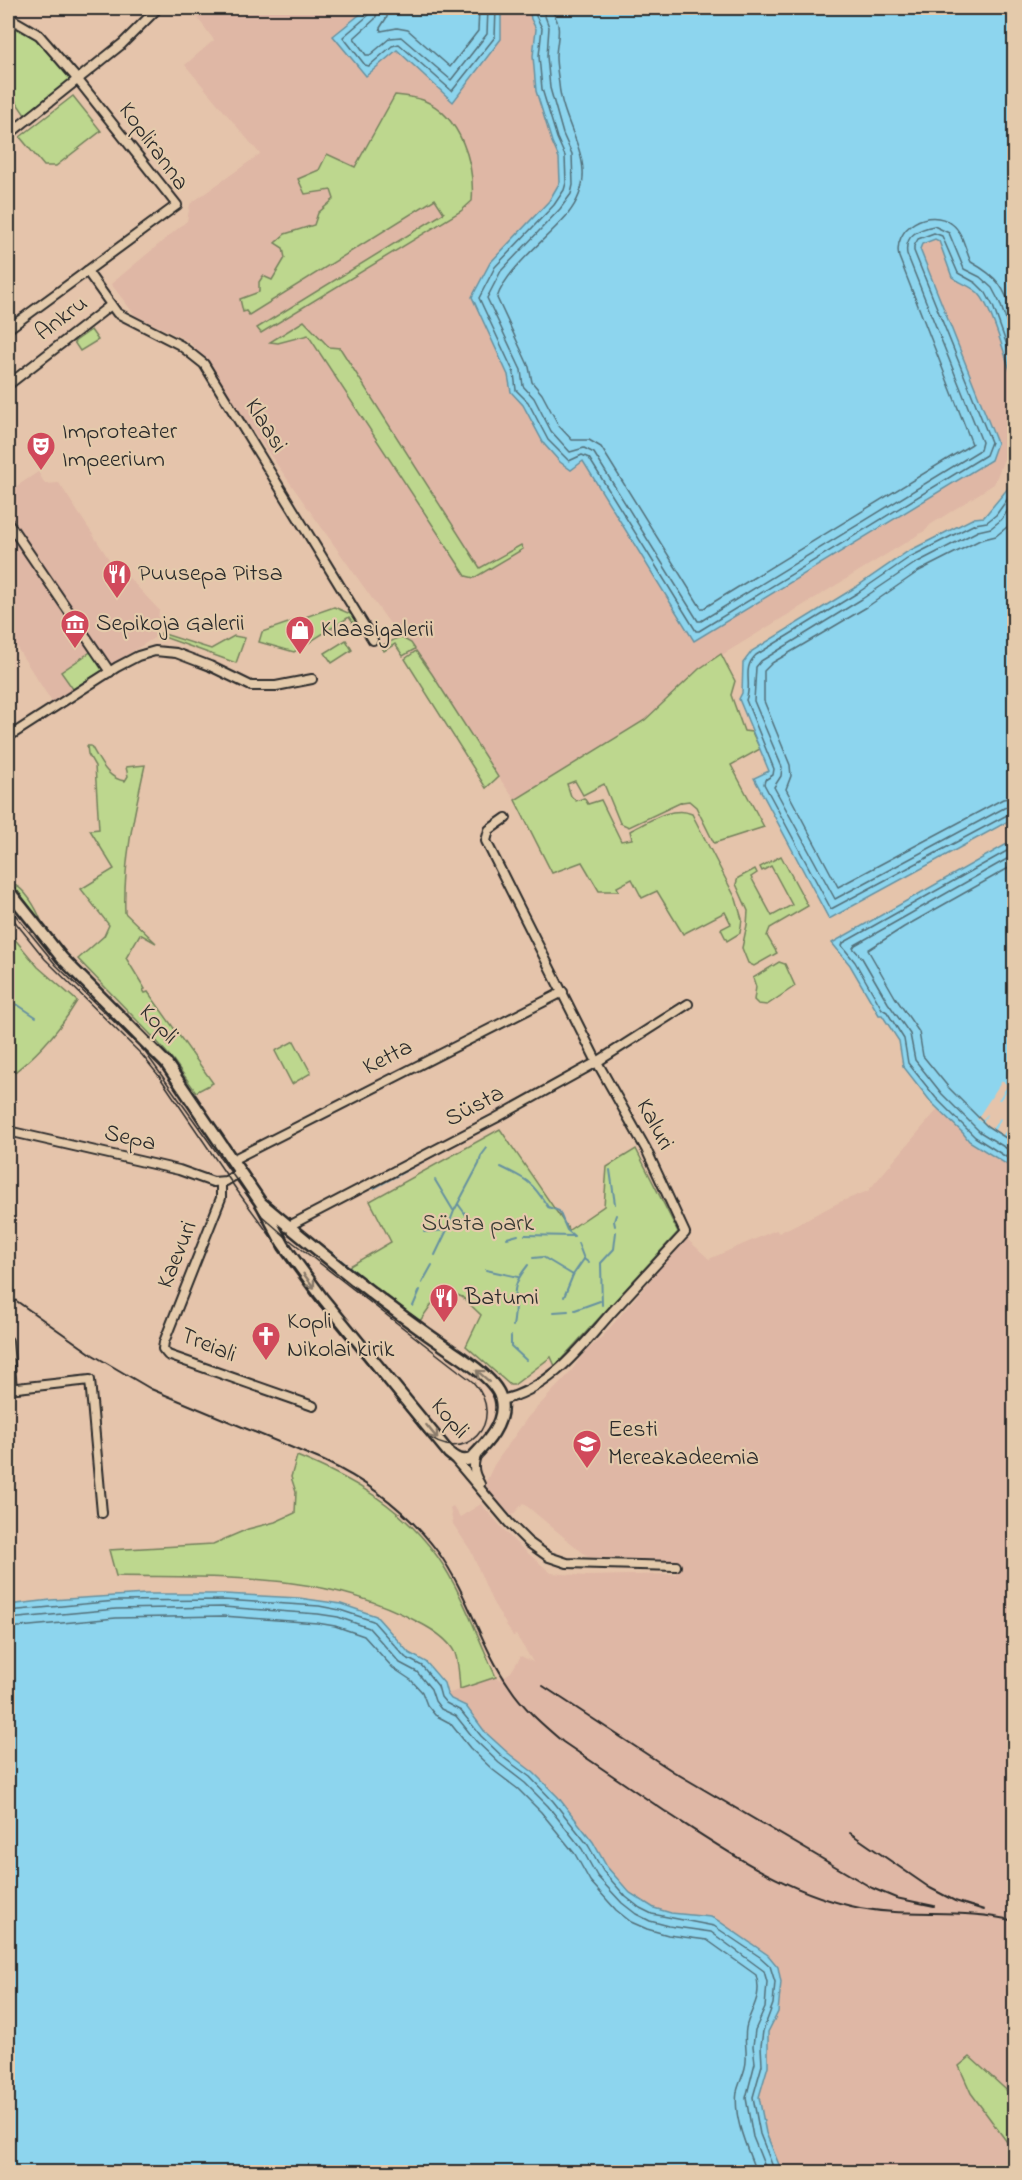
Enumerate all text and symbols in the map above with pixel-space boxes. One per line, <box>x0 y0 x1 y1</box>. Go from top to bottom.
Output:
street label: Kopliranna <box>109 96 197 198</box>
street label: Ankru <box>28 288 96 350</box>
street label: Klaasi <box>235 392 295 460</box>
place label: Improteater Impeerium <box>62 415 178 478</box>
theatre icon: Improteater Impeerium <box>25 430 57 472</box>
place label: Puusepa Pitsa <box>138 557 283 592</box>
restaurant icon: Puusepa Pitsa <box>101 558 133 600</box>
place label: Sepikoja Galerii <box>96 607 245 642</box>
museum icon: Sepikoja Galerii <box>59 608 91 650</box>
place label: Klaasigalerii <box>321 613 434 648</box>
shop icon: Klaasigalerii <box>284 614 316 656</box>
street label: Kopli <box>130 997 186 1053</box>
street label: Ketta <box>357 1031 419 1085</box>
street label: Süsta <box>439 1077 511 1137</box>
street label: Kaluri <box>626 1093 682 1157</box>
street label: Sepa <box>101 1116 159 1162</box>
park label: Süsta park <box>422 1207 535 1242</box>
street label: Kaevuri <box>149 1216 207 1294</box>
one-way arrow <box>303 1272 316 1288</box>
place label: Batumi <box>464 1281 539 1316</box>
restaurant icon: Batumi <box>428 1282 460 1324</box>
place label: Kopli Nikolai kirik <box>287 1305 395 1368</box>
street label: Treiali <box>175 1319 241 1373</box>
church icon: Kopli Nikolai kirik <box>250 1320 282 1362</box>
one-way arrow <box>475 1370 491 1383</box>
street label: Kopli <box>421 1391 477 1447</box>
place label: Eesti Mereakadeemia <box>608 1413 759 1476</box>
one-way arrow <box>425 1424 439 1439</box>
school or university icon: Eesti Mereakadeemia <box>571 1428 603 1470</box>

